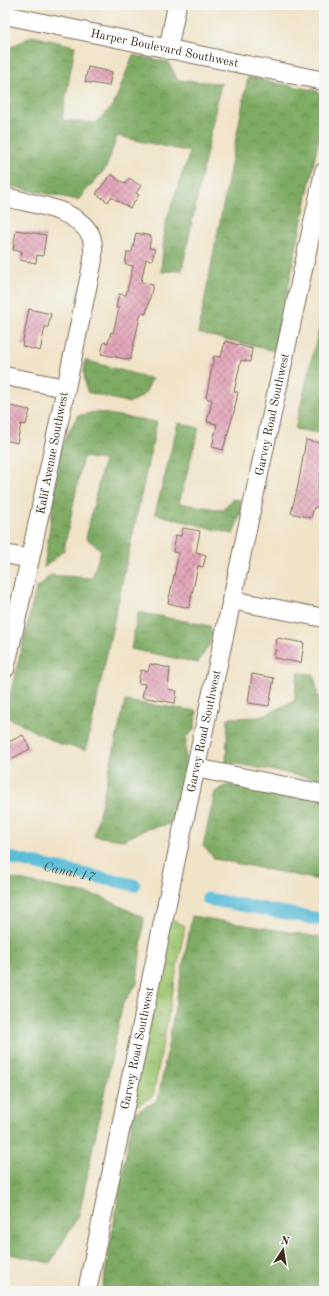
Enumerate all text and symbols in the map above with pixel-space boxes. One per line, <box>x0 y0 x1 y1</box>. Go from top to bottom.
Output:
street label: Harper Boulevard Southwest <box>89 28 239 70</box>
street label: Garvey Road Southwest <box>254 352 292 477</box>
street label: Kalif Avenue Southwest <box>35 391 71 515</box>
street label: Garvey Road Southwest <box>186 669 224 794</box>
water label: Canal 17 <box>42 861 97 884</box>
street label: Garvey Road Southwest <box>120 986 157 1111</box>
north arrow <box>263 1230 303 1270</box>
text: N <box>280 1235 291 1248</box>

